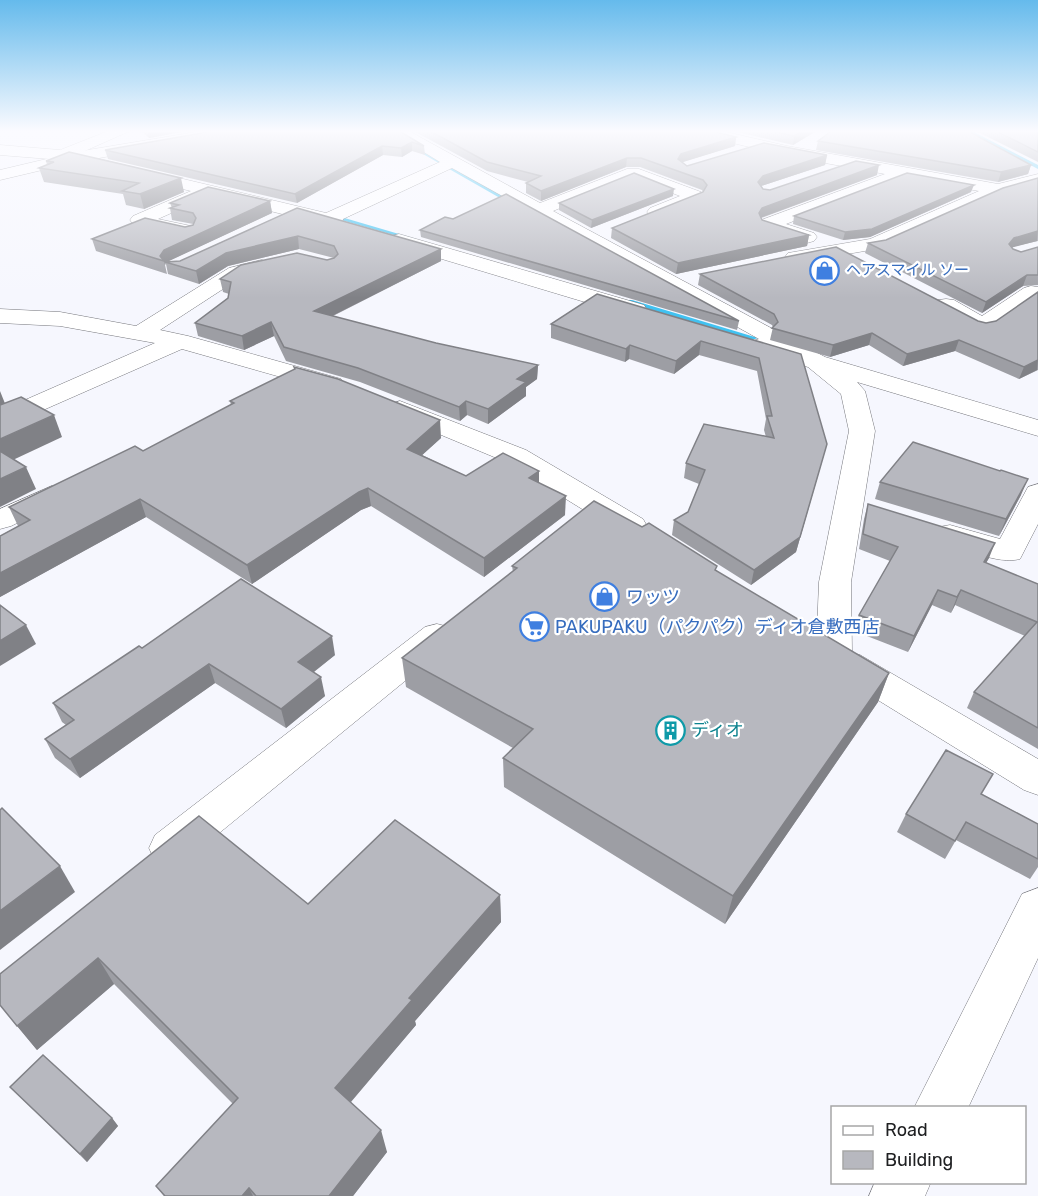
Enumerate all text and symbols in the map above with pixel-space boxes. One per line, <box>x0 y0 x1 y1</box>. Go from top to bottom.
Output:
shop icon: ヘアスマイル ソー <box>809 254 841 286</box>
place label: ヘアスマイル ソー <box>846 261 969 279</box>
shop icon: ワッツ <box>589 581 621 613</box>
place label: ワッツ <box>626 586 680 608</box>
supermarket icon: PAKUPAKU（パクパク）ディオ倉敷西店 <box>518 611 550 643</box>
place label: PAKUPAKU（パクパク）ディオ倉敷西店 <box>555 616 879 638</box>
building icon: ディオ <box>654 714 686 746</box>
place label: ディオ <box>691 719 744 741</box>
legend <box>831 1106 1026 1184</box>
text: Road <box>885 1119 928 1141</box>
text: Building <box>885 1149 953 1171</box>

